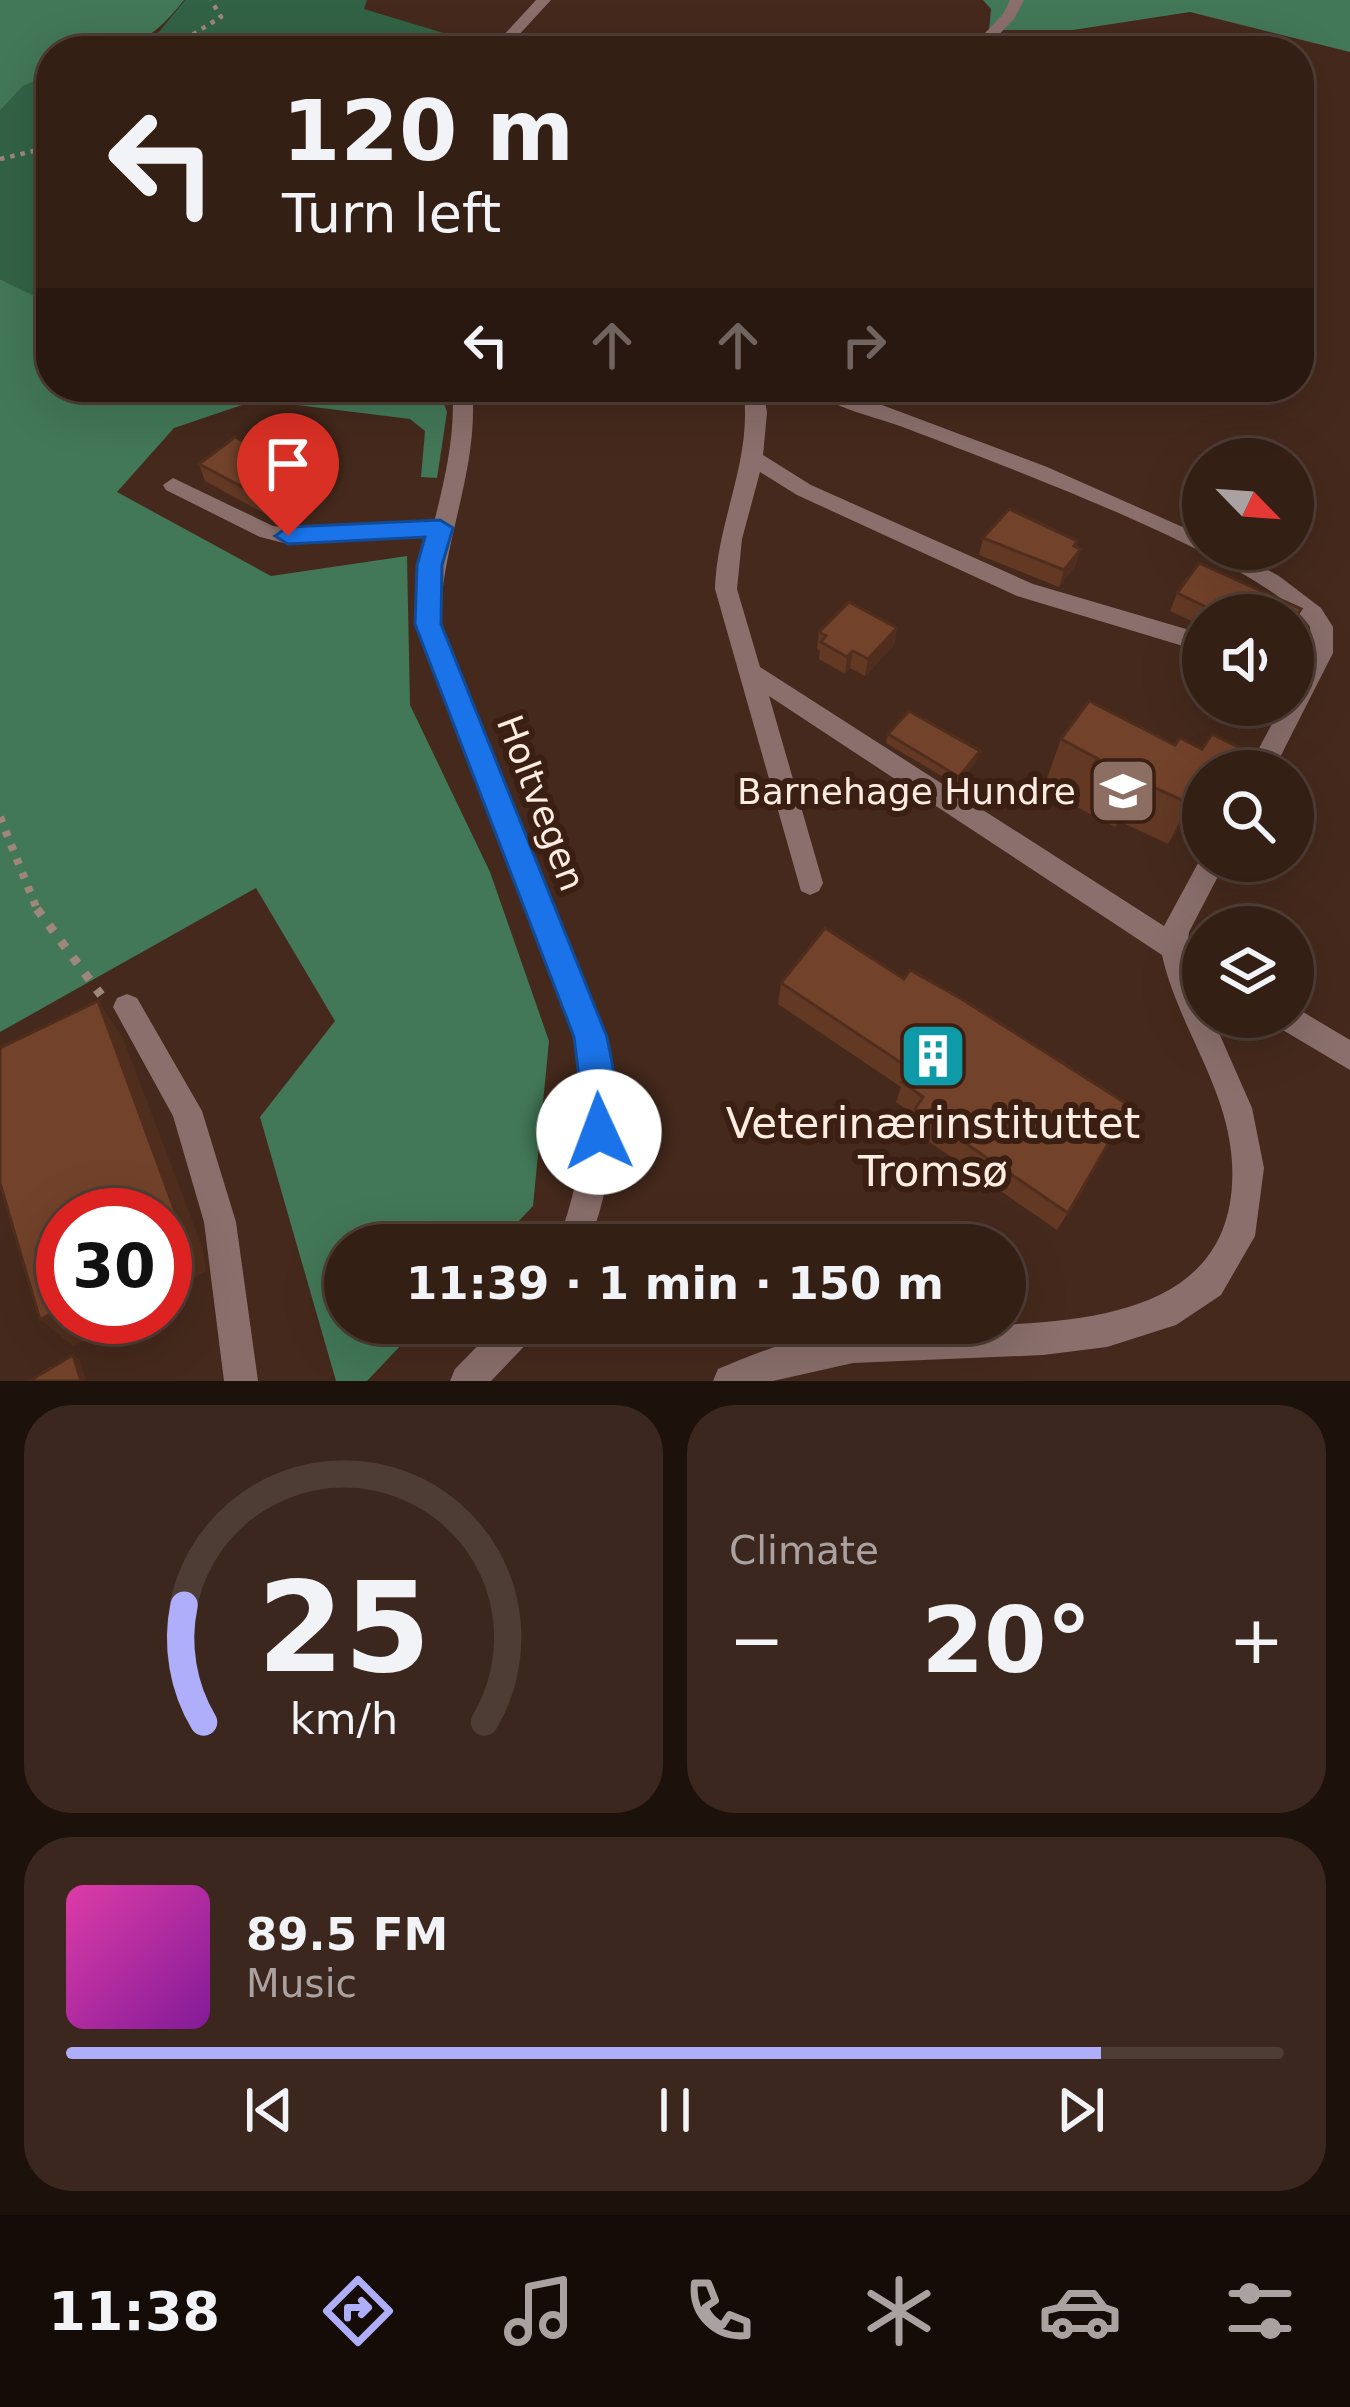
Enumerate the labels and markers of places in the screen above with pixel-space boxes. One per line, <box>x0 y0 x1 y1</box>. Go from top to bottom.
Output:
pin <box>237 413 339 536</box>
school or university icon: Barnehage Hundre <box>1088 756 1158 826</box>
place label: Barnehage Hundre <box>737 771 1076 812</box>
building icon: Veterinærinstituttet Tromsø <box>898 1021 968 1091</box>
place label: Veterinærinstituttet Tromsø <box>726 1099 1140 1196</box>

